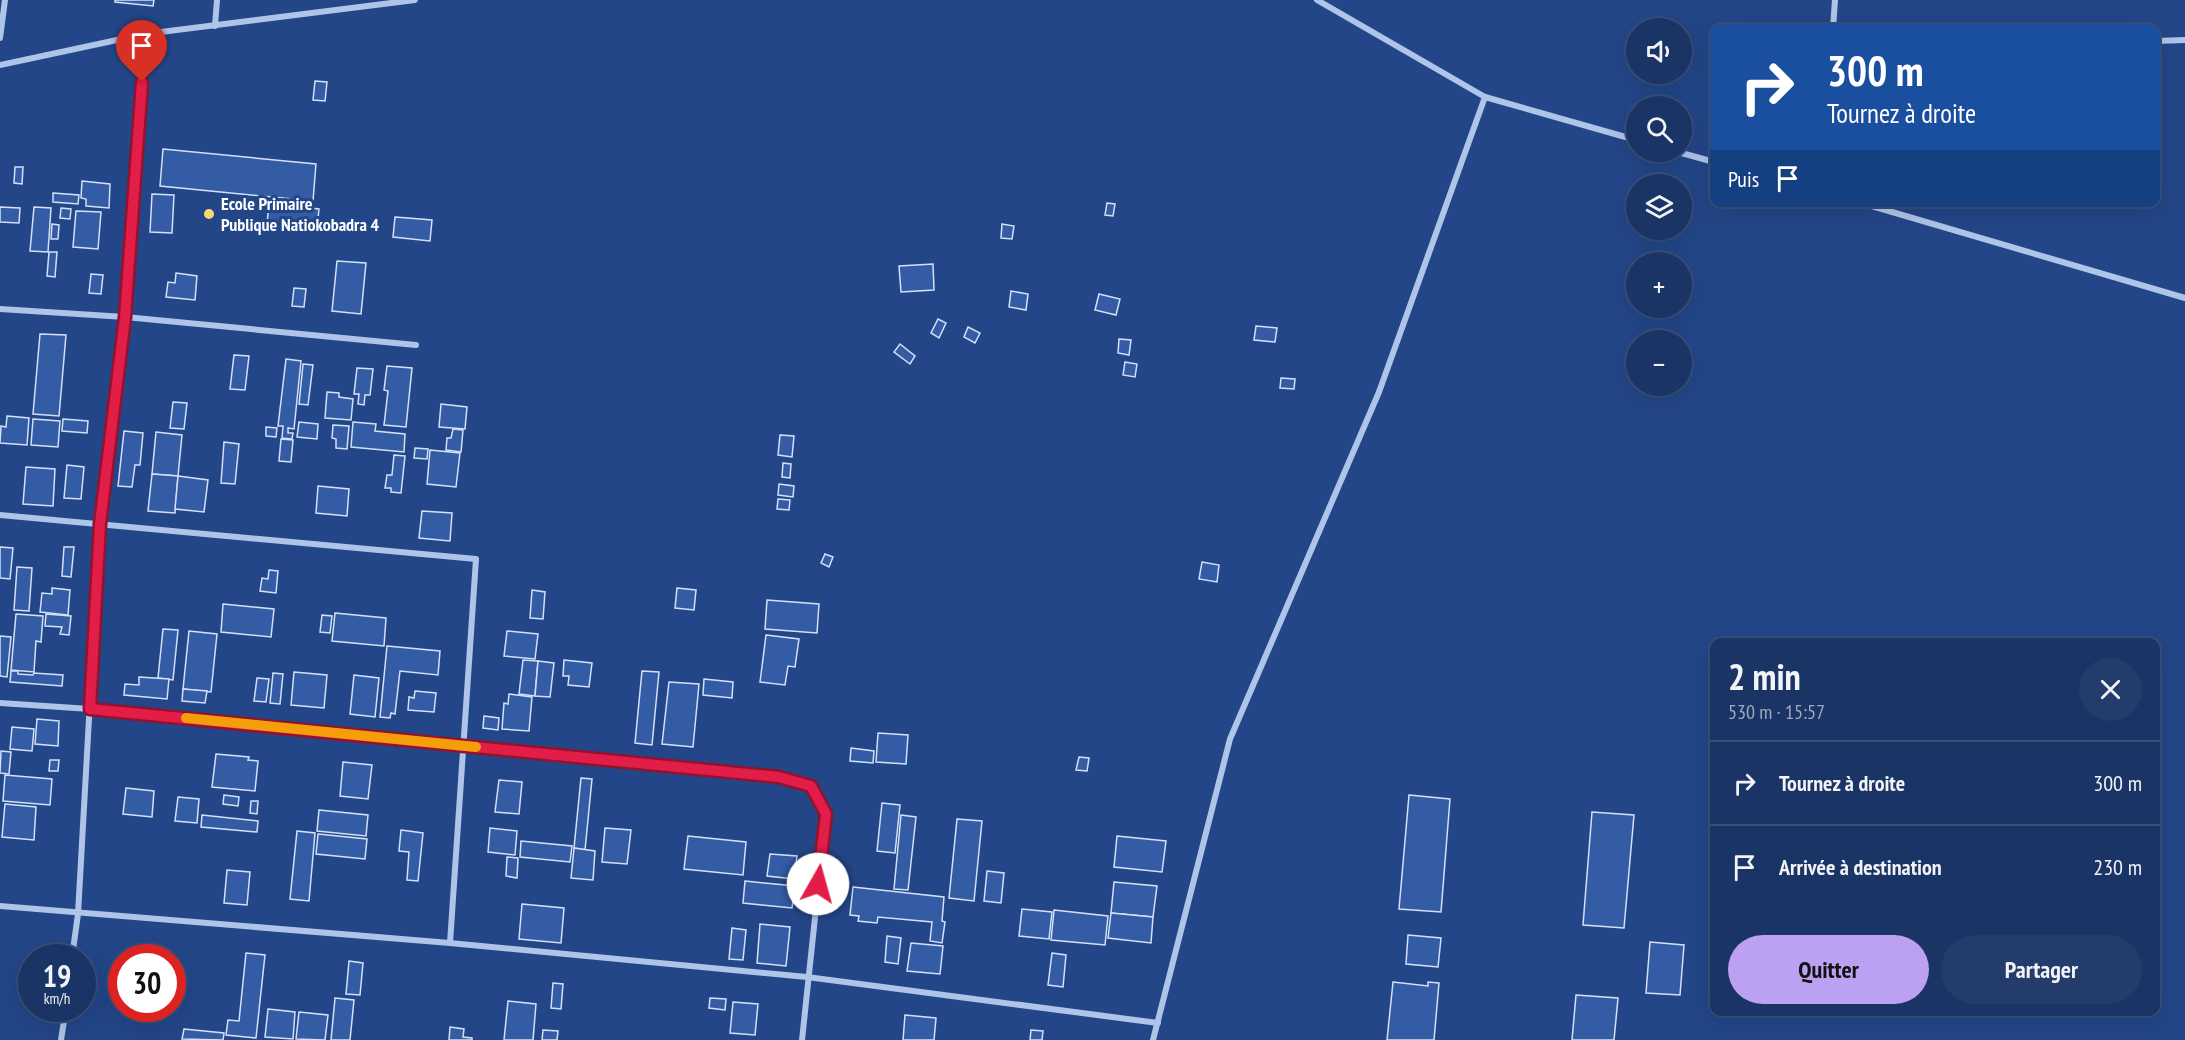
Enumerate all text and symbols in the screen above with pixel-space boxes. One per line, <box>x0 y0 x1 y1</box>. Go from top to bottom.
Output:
map controls <box>1626 18 1692 396</box>
button: sound <box>1626 18 1692 84</box>
pin <box>116 20 167 82</box>
icon: arrive <box>125 29 158 62</box>
text: 300 m <box>1827 43 1924 98</box>
icon: right <box>1728 48 1806 126</box>
button: search <box>1626 96 1692 162</box>
text: Tournez à droite <box>1827 96 1976 130</box>
icon: arrive <box>1771 162 1804 195</box>
text: Puis <box>1728 165 1759 193</box>
button: layers <box>1626 174 1692 240</box>
place label: Ecole Primaire Publique Natiokobadra 4 <box>221 192 380 236</box>
marker: Ecole Primaire Publique Natiokobadra 4 <box>202 207 216 221</box>
button: + <box>1626 252 1692 318</box>
button: − <box>1626 330 1692 396</box>
text: 2 min <box>1728 653 1801 700</box>
button: close <box>2079 658 2142 721</box>
text: 530 m · 15:57 <box>1728 699 1825 725</box>
icon: right <box>1728 767 1761 800</box>
text: Tournez à droite <box>1779 769 1905 797</box>
text: 300 m <box>2093 769 2142 797</box>
icon: arrive <box>1728 851 1761 884</box>
position arrow <box>786 852 850 916</box>
text: Arrivée à destination <box>1779 853 1942 881</box>
text: 230 m <box>2093 853 2142 881</box>
button: Quitter <box>1728 935 1929 1004</box>
button: Partager <box>1941 935 2142 1004</box>
speed limit sign: 30 <box>108 944 186 1022</box>
text: 19 <box>43 956 71 995</box>
text: km/h <box>44 989 70 1008</box>

